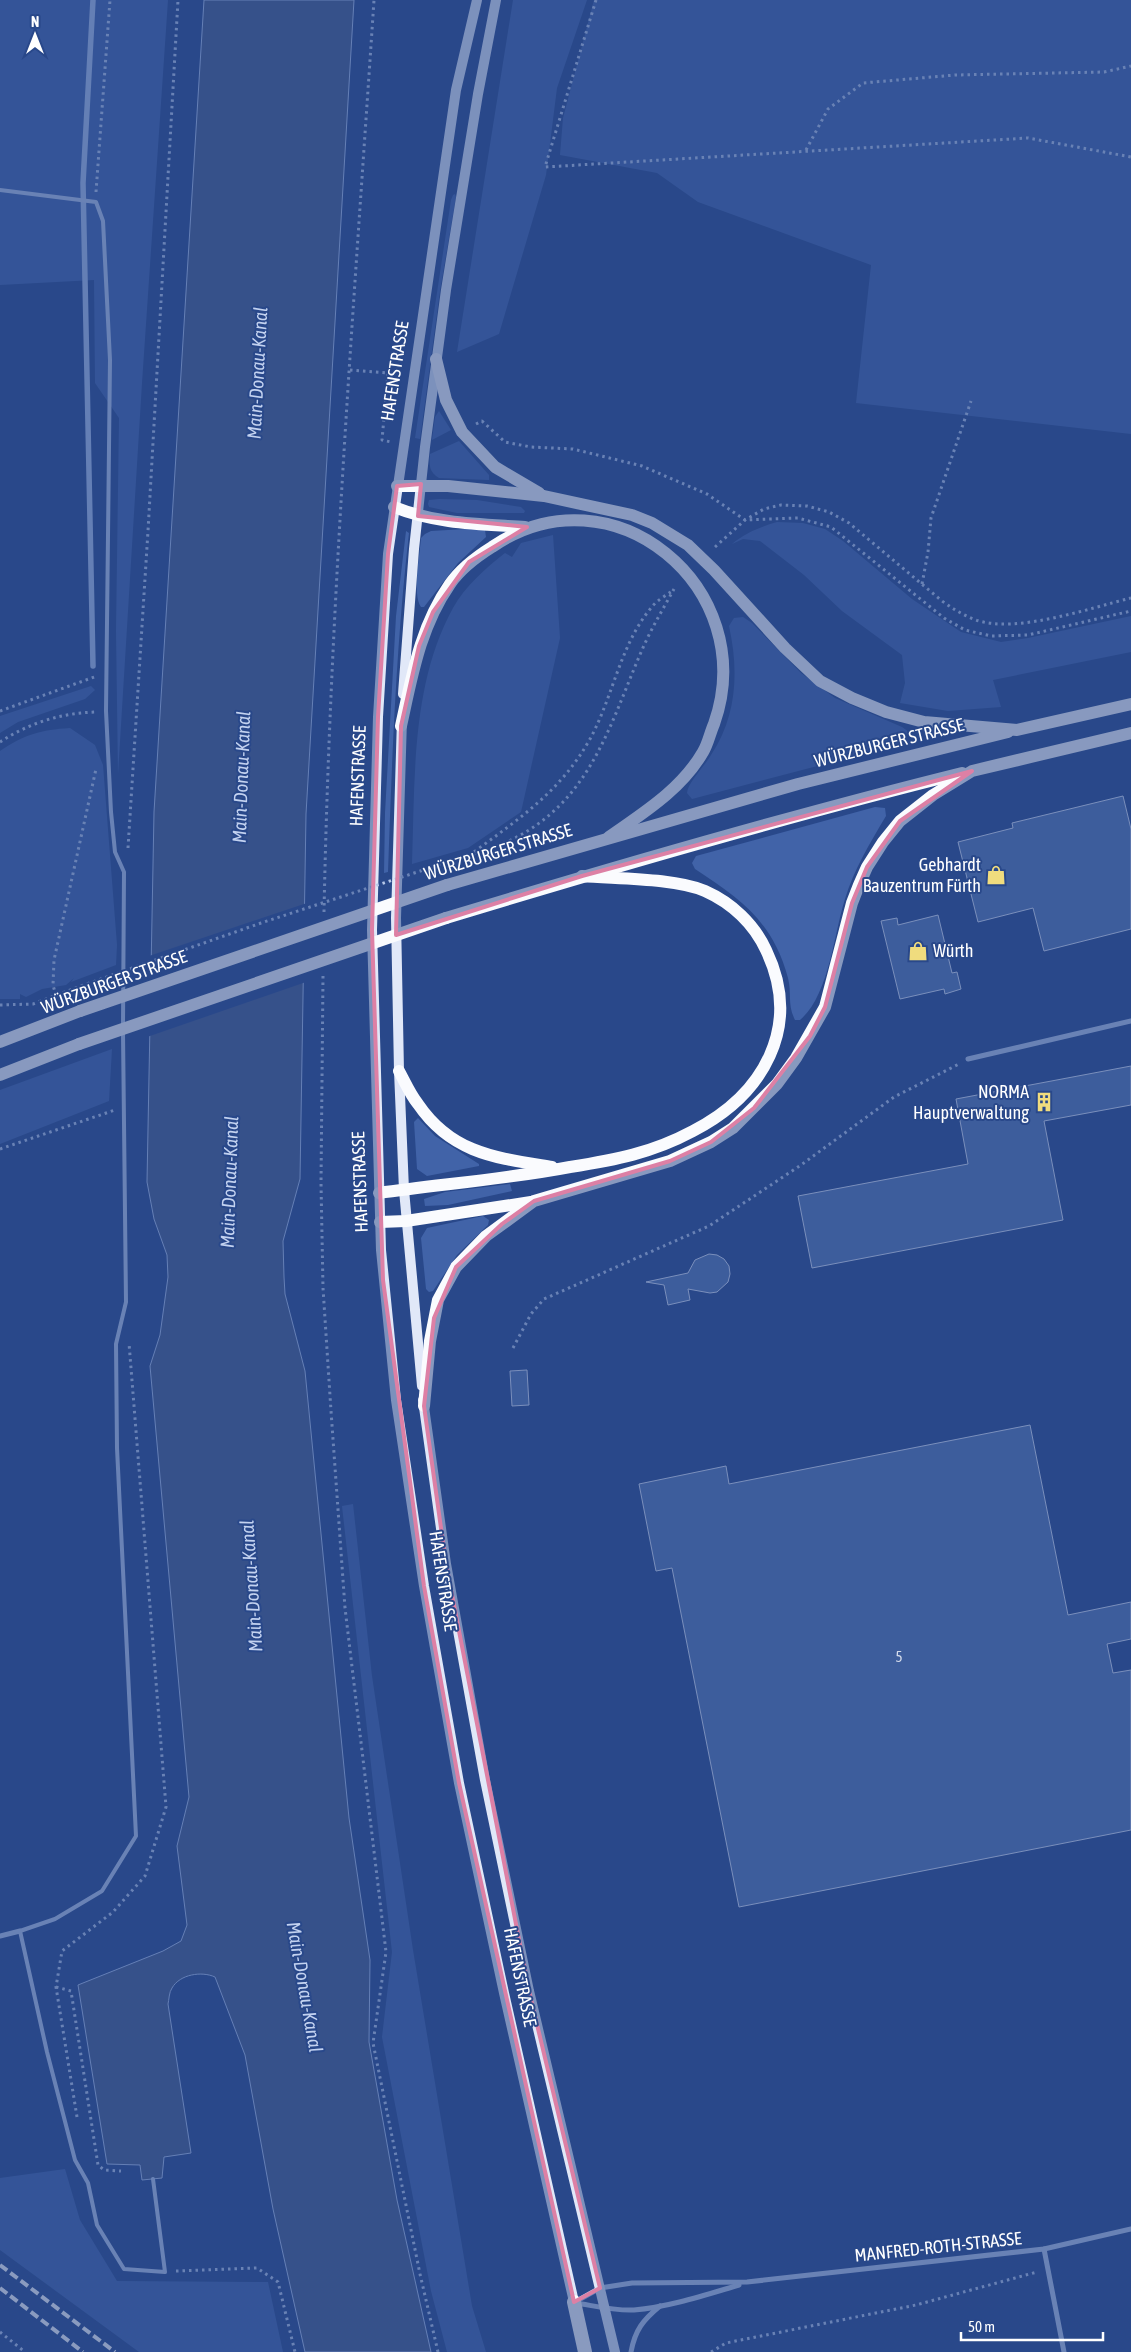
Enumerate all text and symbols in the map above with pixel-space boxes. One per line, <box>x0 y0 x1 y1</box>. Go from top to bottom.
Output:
north arrow <box>10 10 60 60</box>
text: N <box>31 14 39 30</box>
water label: Main-Donau-Kanal <box>243 306 271 440</box>
street label: HAFENSTRASSE <box>376 319 413 422</box>
water label: Main-Donau-Kanal <box>228 711 254 843</box>
street label: WÜRZBURGER STRASSE <box>812 714 966 771</box>
street label: HAFENSTRASSE <box>345 725 370 827</box>
street label: WÜRZBURGER STRASSE <box>421 819 575 884</box>
place label: Gebhardt Bauzentrum Fürth <box>863 854 981 896</box>
shop icon: Gebhardt Bauzentrum Fürth <box>985 864 1007 886</box>
shop icon: Würth <box>907 940 929 962</box>
place label: Würth <box>933 940 974 961</box>
street label: WÜRZBURGER STRASSE <box>38 945 190 1018</box>
place label: NORMA Hauptverwaltung <box>913 1081 1029 1123</box>
building icon: NORMA Hauptverwaltung <box>1033 1091 1055 1113</box>
water label: Main-Donau-Kanal <box>216 1116 242 1248</box>
street label: HAFENSTRASSE <box>347 1131 372 1233</box>
water label: Main-Donau-Kanal <box>235 1519 267 1653</box>
street label: HAFENSTRASSE <box>425 1529 462 1633</box>
house number: 5 <box>895 1648 903 1665</box>
water label: Main-Donau-Kanal <box>283 1920 327 2054</box>
street label: HAFENSTRASSE <box>500 1925 541 2029</box>
street label: MANFRED-ROTH-STRASSE <box>853 2227 1023 2266</box>
scale bar <box>961 2310 1104 2342</box>
text: 50 m <box>968 2318 995 2335</box>

